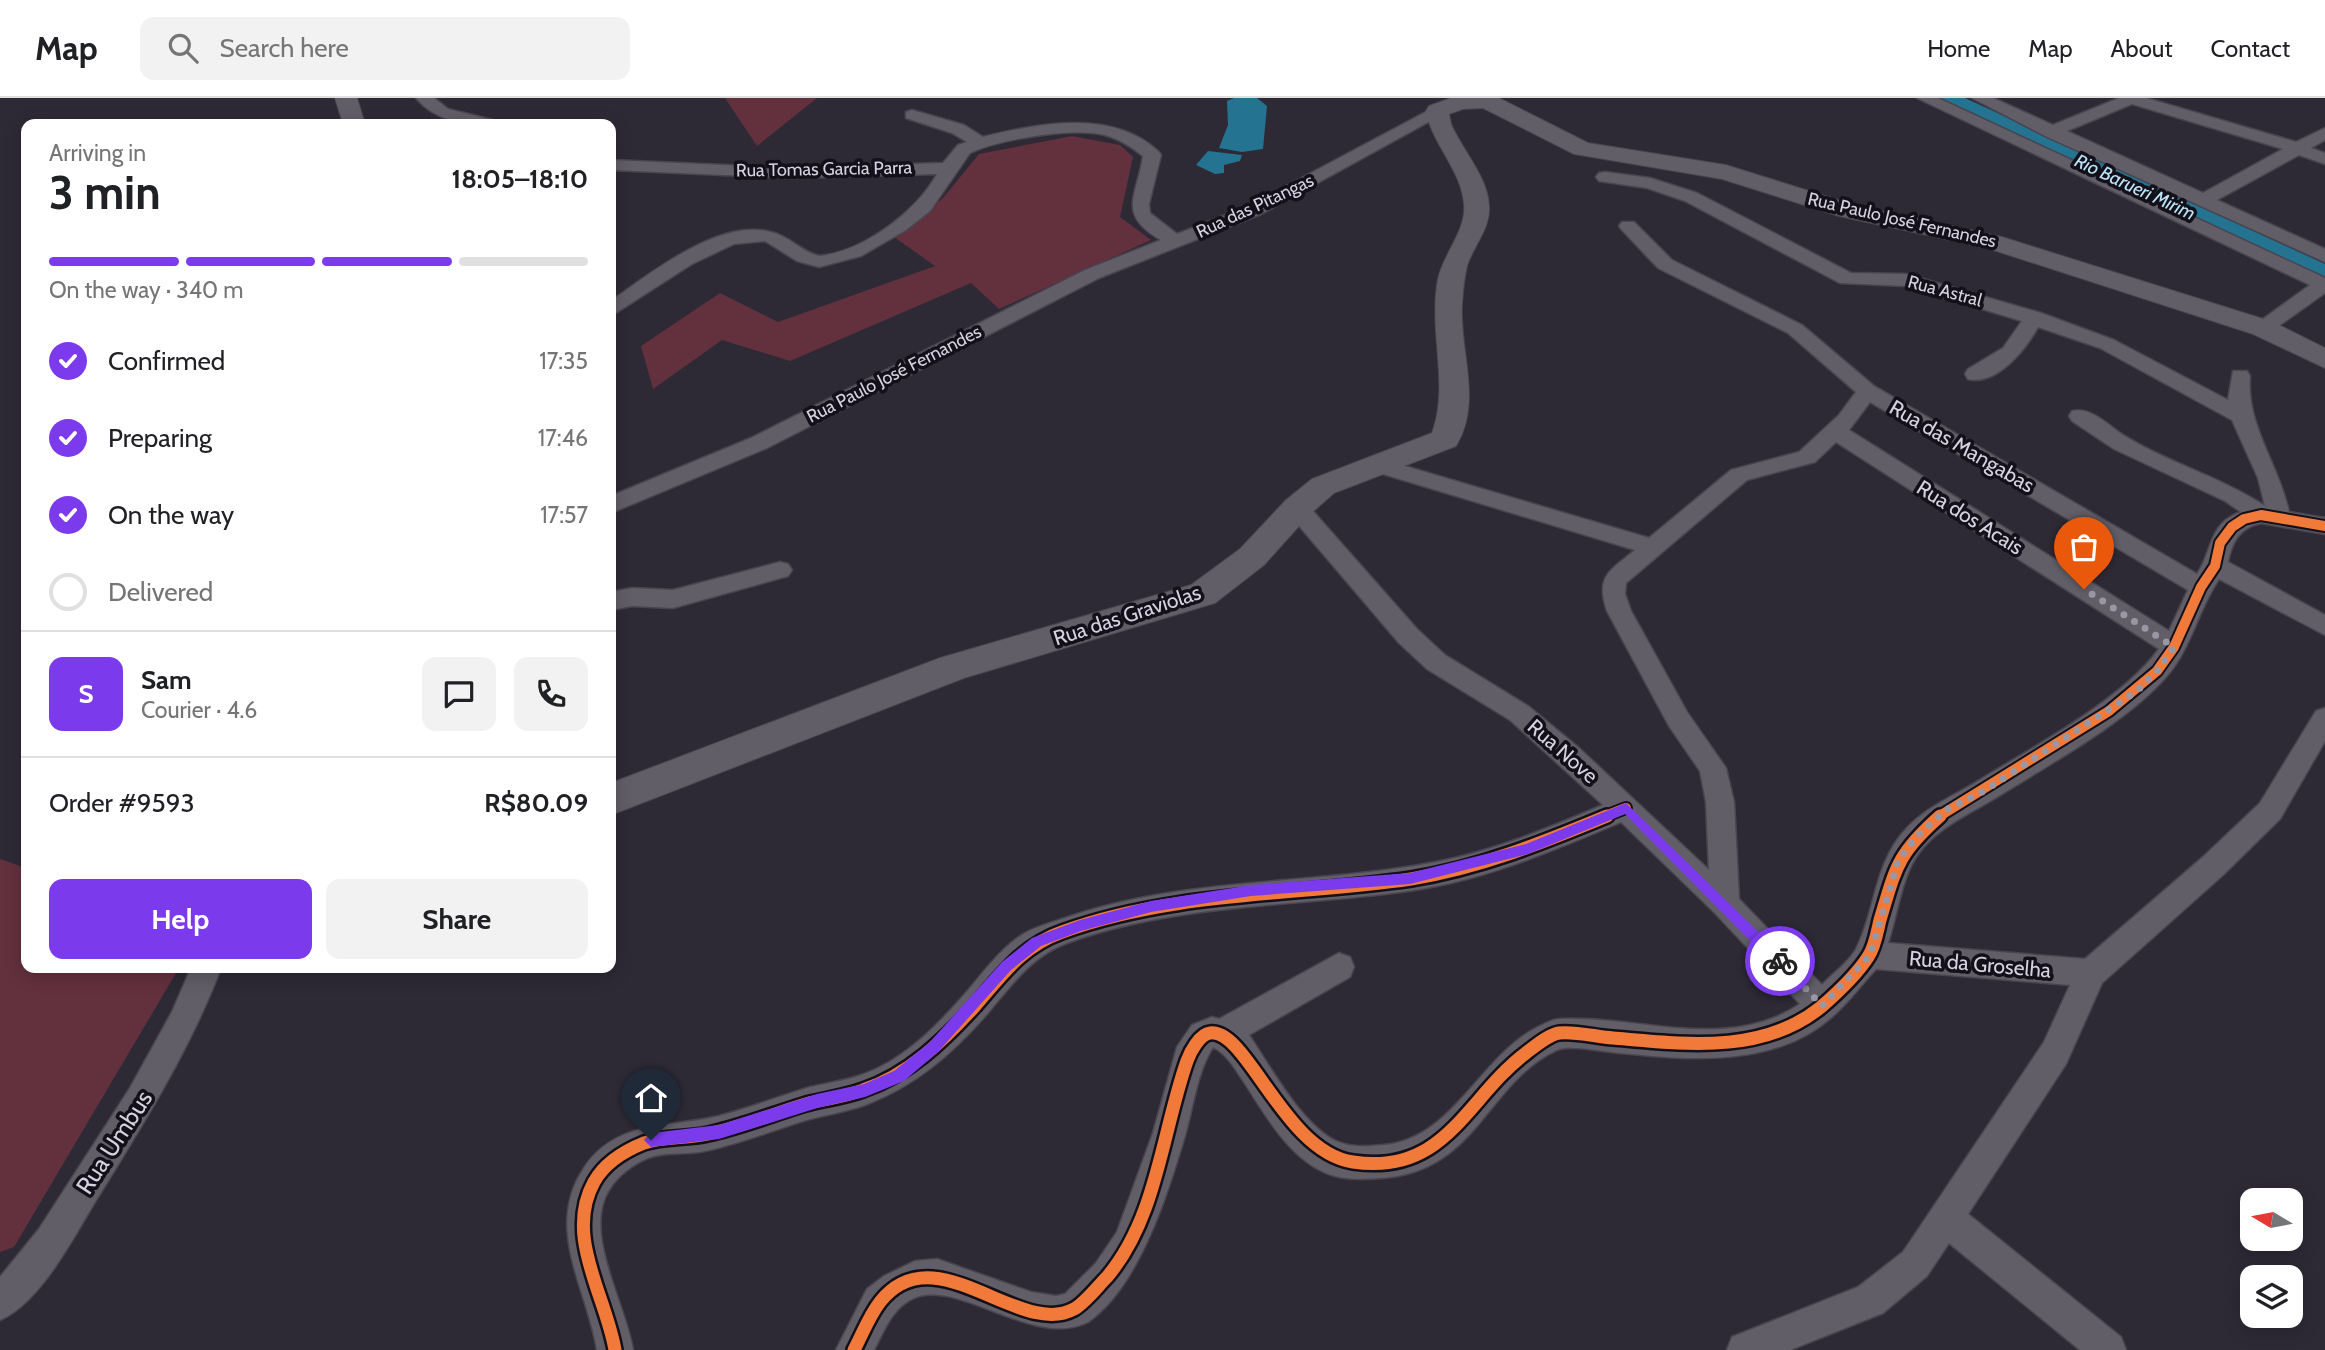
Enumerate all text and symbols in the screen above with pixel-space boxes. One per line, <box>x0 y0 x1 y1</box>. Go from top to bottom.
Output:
search box <box>140 17 630 80</box>
text: Map <box>35 28 98 68</box>
icon: search <box>164 29 202 67</box>
text: Search here <box>220 32 349 64</box>
text: Home <box>1927 34 1990 63</box>
text: Map <box>2028 34 2073 63</box>
text: About <box>2111 34 2173 63</box>
text: Contact <box>2211 34 2290 63</box>
text: Arriving in <box>49 139 146 167</box>
water label: Rio Barueri Mirim <box>2071 149 2199 225</box>
street label: Rua Tomas Garcia Parra <box>736 156 913 182</box>
text: 18:05–18:10 <box>452 163 588 195</box>
text: 3 min <box>49 165 161 221</box>
street label: Rua das Pitangas <box>1193 169 1317 243</box>
street label: Rua Paulo José Fernandes <box>1806 188 1998 252</box>
street label: Rua Astral <box>1906 271 1985 312</box>
text: On the way · 340 m <box>49 276 244 304</box>
street label: Rua Paulo José Fernandes <box>803 320 985 428</box>
icon: check <box>49 342 87 380</box>
text: Confirmed <box>108 345 225 377</box>
text: 17:35 <box>539 347 588 375</box>
street label: Rua das Mangabas <box>1885 394 2039 498</box>
icon: check <box>49 419 87 457</box>
text: Preparing <box>108 422 212 454</box>
text: 17:46 <box>538 424 588 452</box>
street label: Rua dos Acais <box>1912 475 2028 560</box>
icon: check <box>49 496 87 534</box>
text: On the way <box>108 499 234 531</box>
text: 17:57 <box>540 501 588 529</box>
pin <box>2054 517 2114 589</box>
icon: bag <box>2065 528 2103 566</box>
text: Delivered <box>108 576 213 608</box>
street label: Rua das Graviolas <box>1050 579 1204 651</box>
button: chat <box>422 657 496 731</box>
button: phone <box>514 657 588 731</box>
text: Sam <box>141 664 192 696</box>
text: S <box>78 678 94 710</box>
text: Courier · 4.6 <box>141 696 257 724</box>
street label: Rua Nove <box>1523 714 1603 788</box>
text: Order #9593 <box>49 787 195 819</box>
text: R$80.09 <box>484 787 588 819</box>
button: Help <box>49 879 312 959</box>
button: Share <box>326 879 588 959</box>
courier <box>1745 926 1815 996</box>
icon: bike <box>1761 942 1799 980</box>
street label: Rua da Groselha <box>1908 945 2052 983</box>
pin <box>621 1068 681 1140</box>
icon: home <box>632 1079 670 1117</box>
street label: Rua Umbus <box>70 1085 158 1199</box>
north arrow <box>2240 1188 2303 1251</box>
map controls <box>2240 1188 2303 1328</box>
button: layers <box>2240 1265 2303 1328</box>

